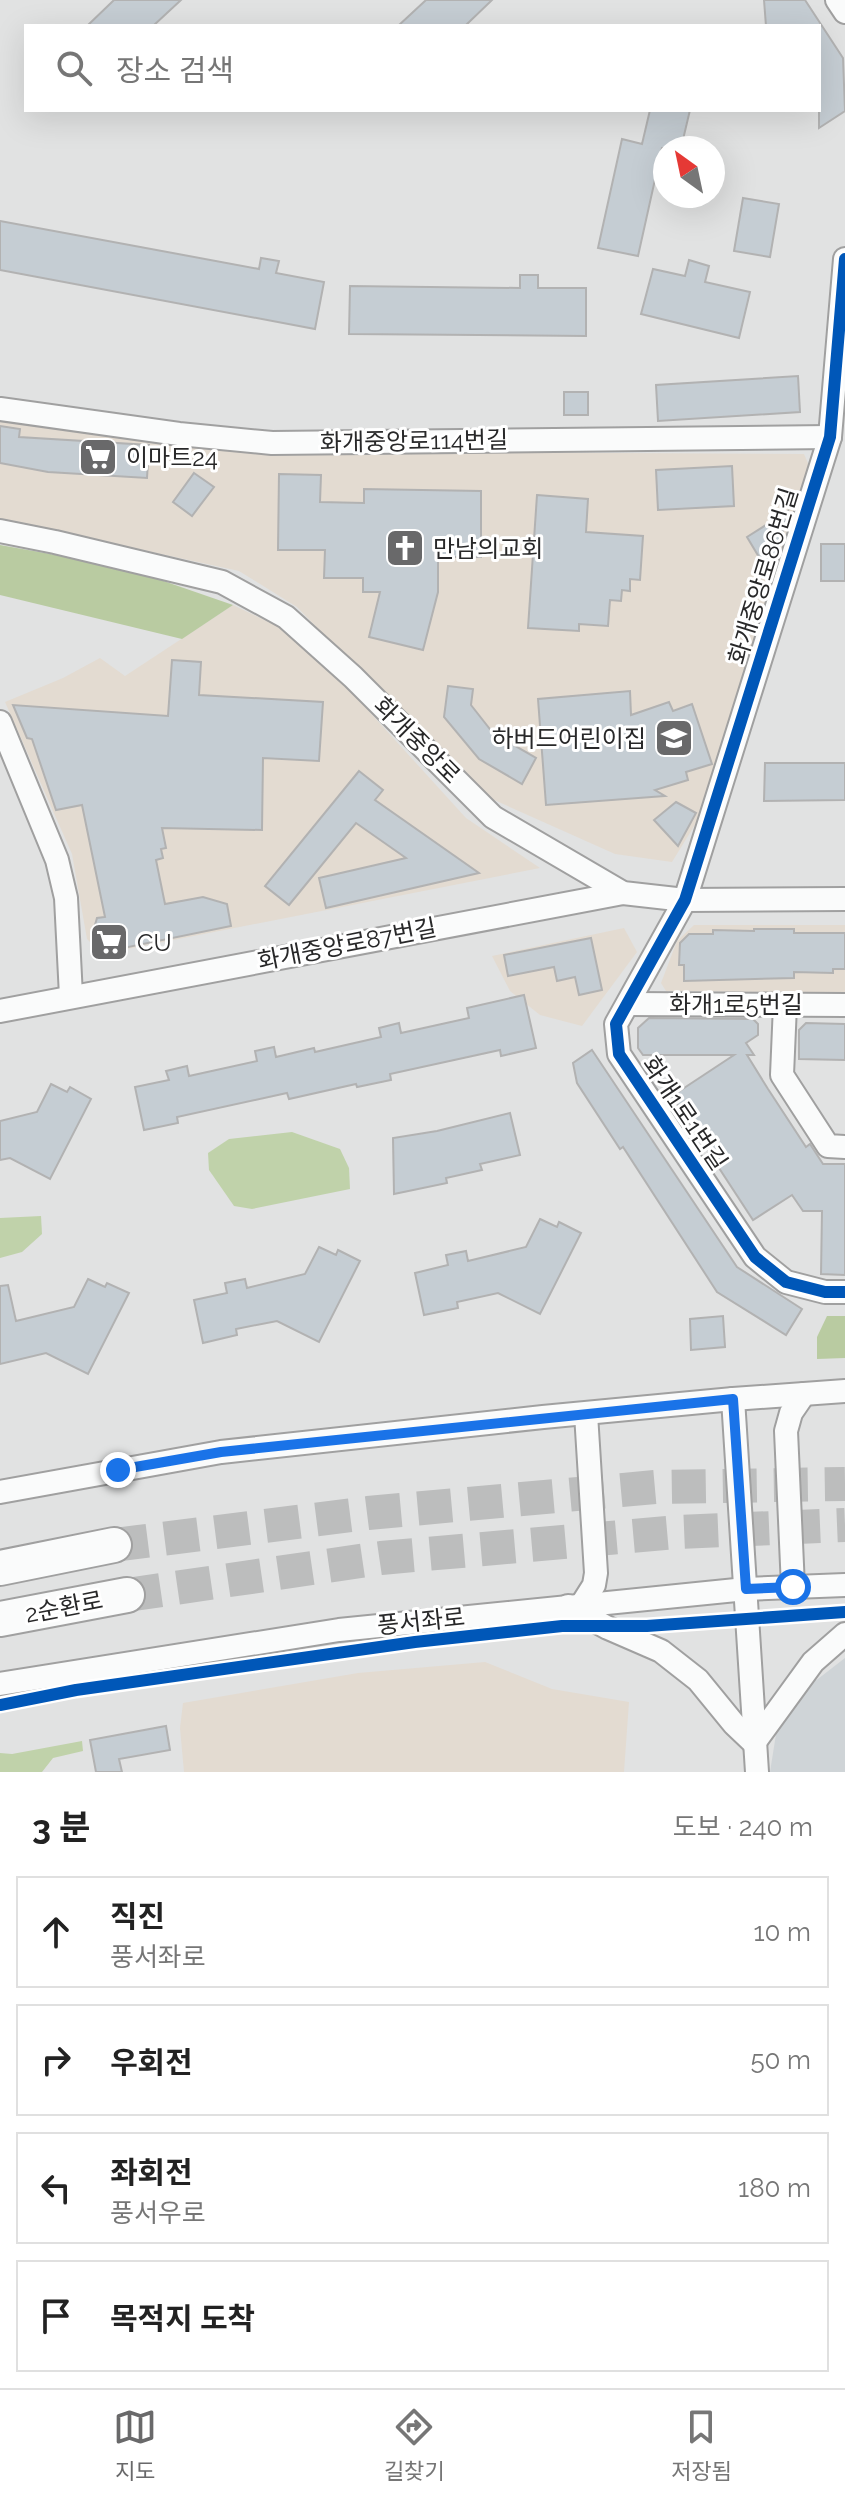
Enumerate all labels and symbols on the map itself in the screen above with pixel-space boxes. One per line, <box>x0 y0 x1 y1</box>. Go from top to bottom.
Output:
north arrow <box>653 136 725 208</box>
street label: 화개중앙로114번길 <box>320 425 508 457</box>
supermarket icon: 이마트24 <box>77 436 119 478</box>
place label: 이마트24 <box>126 443 218 472</box>
street label: 화개중앙로86번길 <box>722 484 804 668</box>
church icon: 만남의교회 <box>384 527 426 569</box>
place label: 만남의교회 <box>433 534 543 563</box>
street label: 화개중앙로 <box>368 691 466 789</box>
school or university icon: 하버드어린이집 <box>653 717 695 759</box>
place label: 하버드어린이집 <box>491 724 646 753</box>
street label: 화개중앙로87번길 <box>255 912 439 976</box>
supermarket icon: CU <box>88 921 130 963</box>
place label: CU <box>137 928 172 957</box>
street label: 화개1로5번길 <box>669 990 803 1019</box>
street label: 화개1로1번길 <box>636 1051 734 1175</box>
route end <box>100 1452 136 1488</box>
route start <box>775 1569 811 1605</box>
street label: 2순환로 <box>23 1585 105 1629</box>
street label: 풍서좌로 <box>376 1602 466 1640</box>

